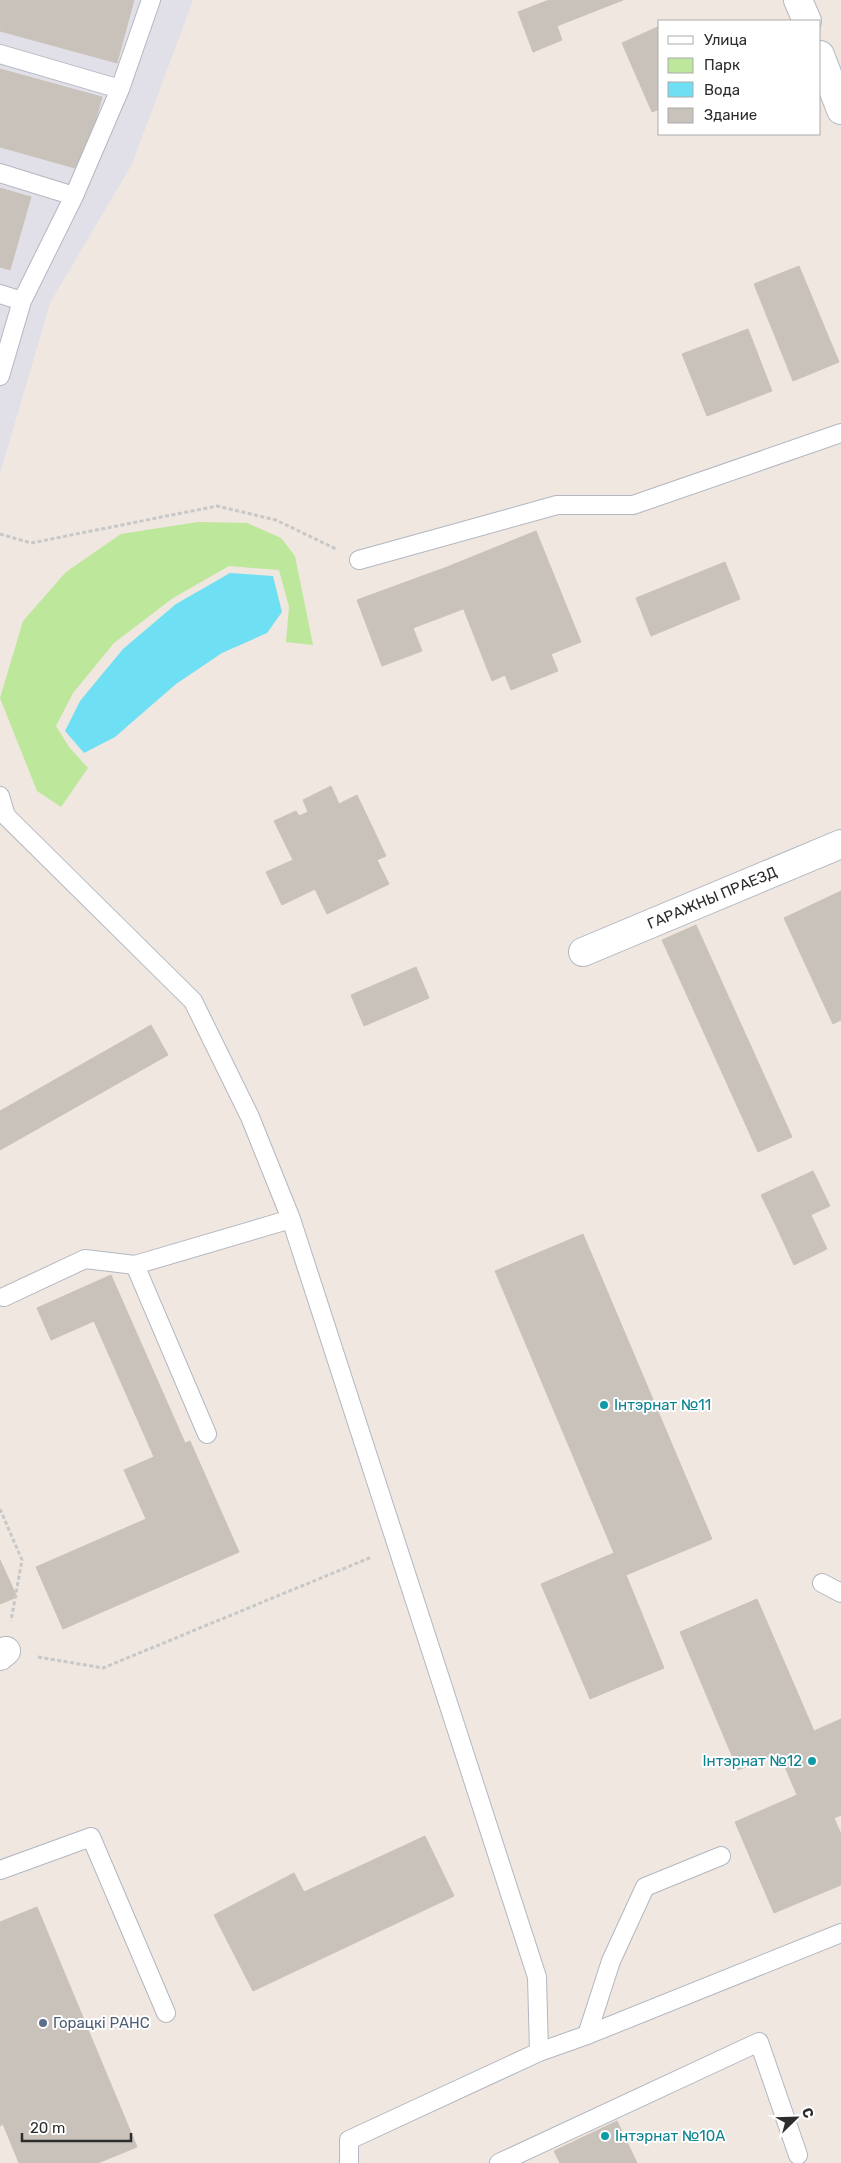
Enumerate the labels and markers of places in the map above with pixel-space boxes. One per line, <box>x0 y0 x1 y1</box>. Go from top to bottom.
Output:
place label: Інтэрнат №11 <box>614 1396 711 1414</box>
marker: Інтэрнат №11 <box>598 1399 610 1411</box>
place label: Інтэрнат №12 <box>702 1752 802 1770</box>
marker: Інтэрнат №12 <box>806 1755 818 1767</box>
place label: Горацкі РАНС <box>53 2014 150 2032</box>
marker: Горацкі РАНС <box>37 2017 49 2029</box>
place label: Інтэрнат №10А <box>615 2127 725 2145</box>
marker: Інтэрнат №10А <box>599 2130 611 2142</box>

